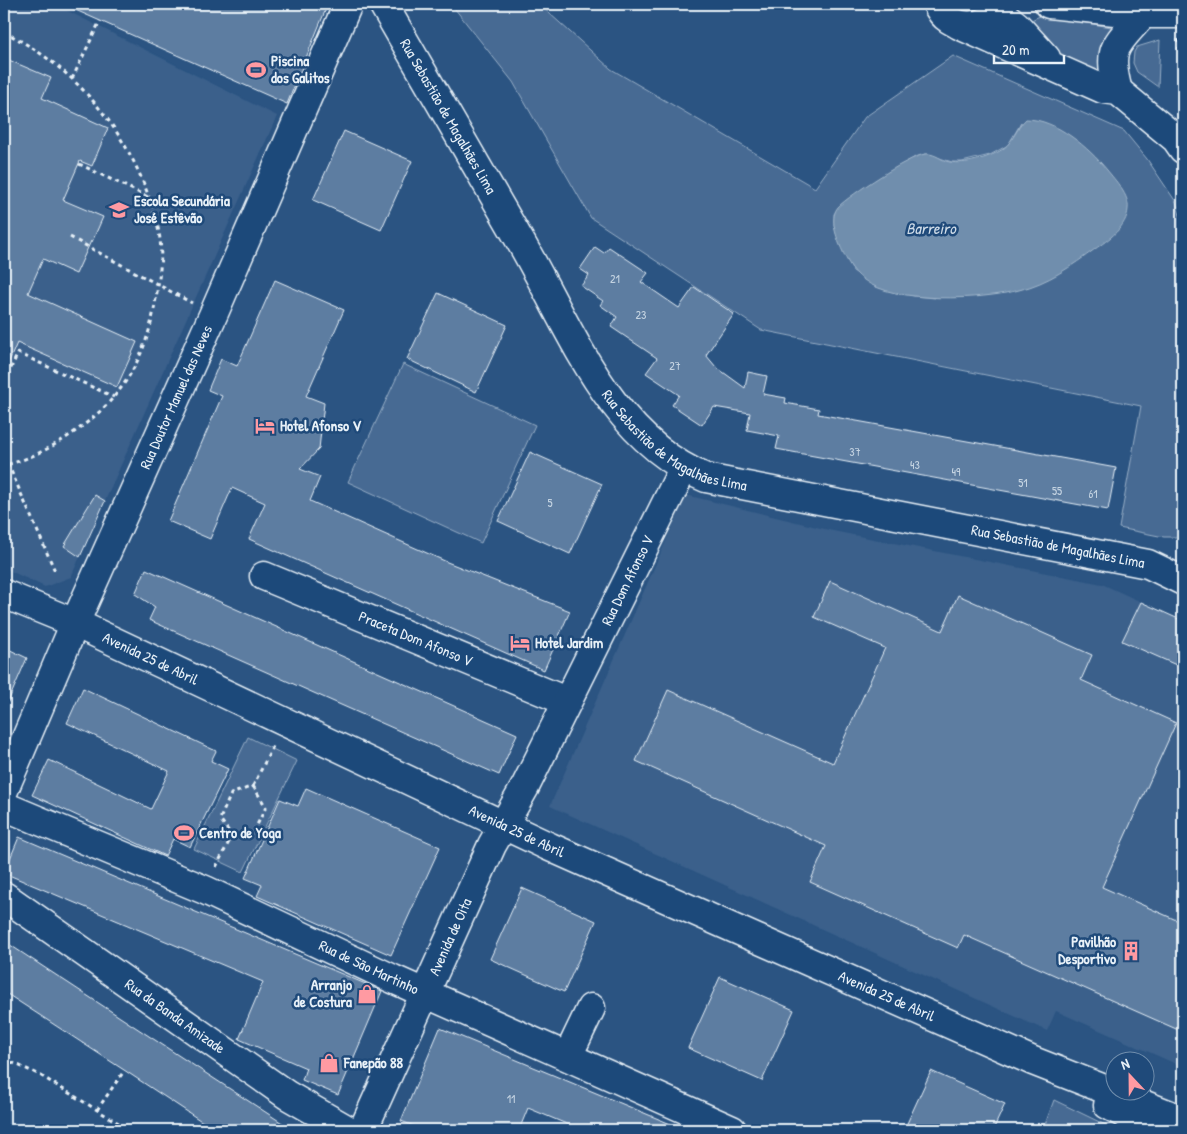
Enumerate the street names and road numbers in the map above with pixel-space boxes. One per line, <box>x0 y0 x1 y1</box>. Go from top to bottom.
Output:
street label: Rua Sebastião de Magalhães Lima <box>395 35 502 198</box>
street label: Rua Doutor Manuel das Neves <box>134 321 217 472</box>
street label: Rua Sebastião de Magalhães Lima <box>597 385 749 496</box>
street label: Rua Sebastião de Magalhães Lima <box>970 519 1147 573</box>
street label: Rua Dom Afonso V <box>596 531 659 629</box>
street label: Praceta Dom Afonso V <box>356 605 476 671</box>
street label: Avenida 25 de Abril <box>99 627 202 690</box>
street label: Avenida 25 de Abril <box>466 799 568 862</box>
street label: Avenida de Oita <box>423 895 477 979</box>
street label: Rua de São Martinho <box>316 934 422 999</box>
street label: Avenida 25 de Abril <box>835 965 938 1026</box>
street label: Rua da Banda Amizade <box>121 973 230 1058</box>

